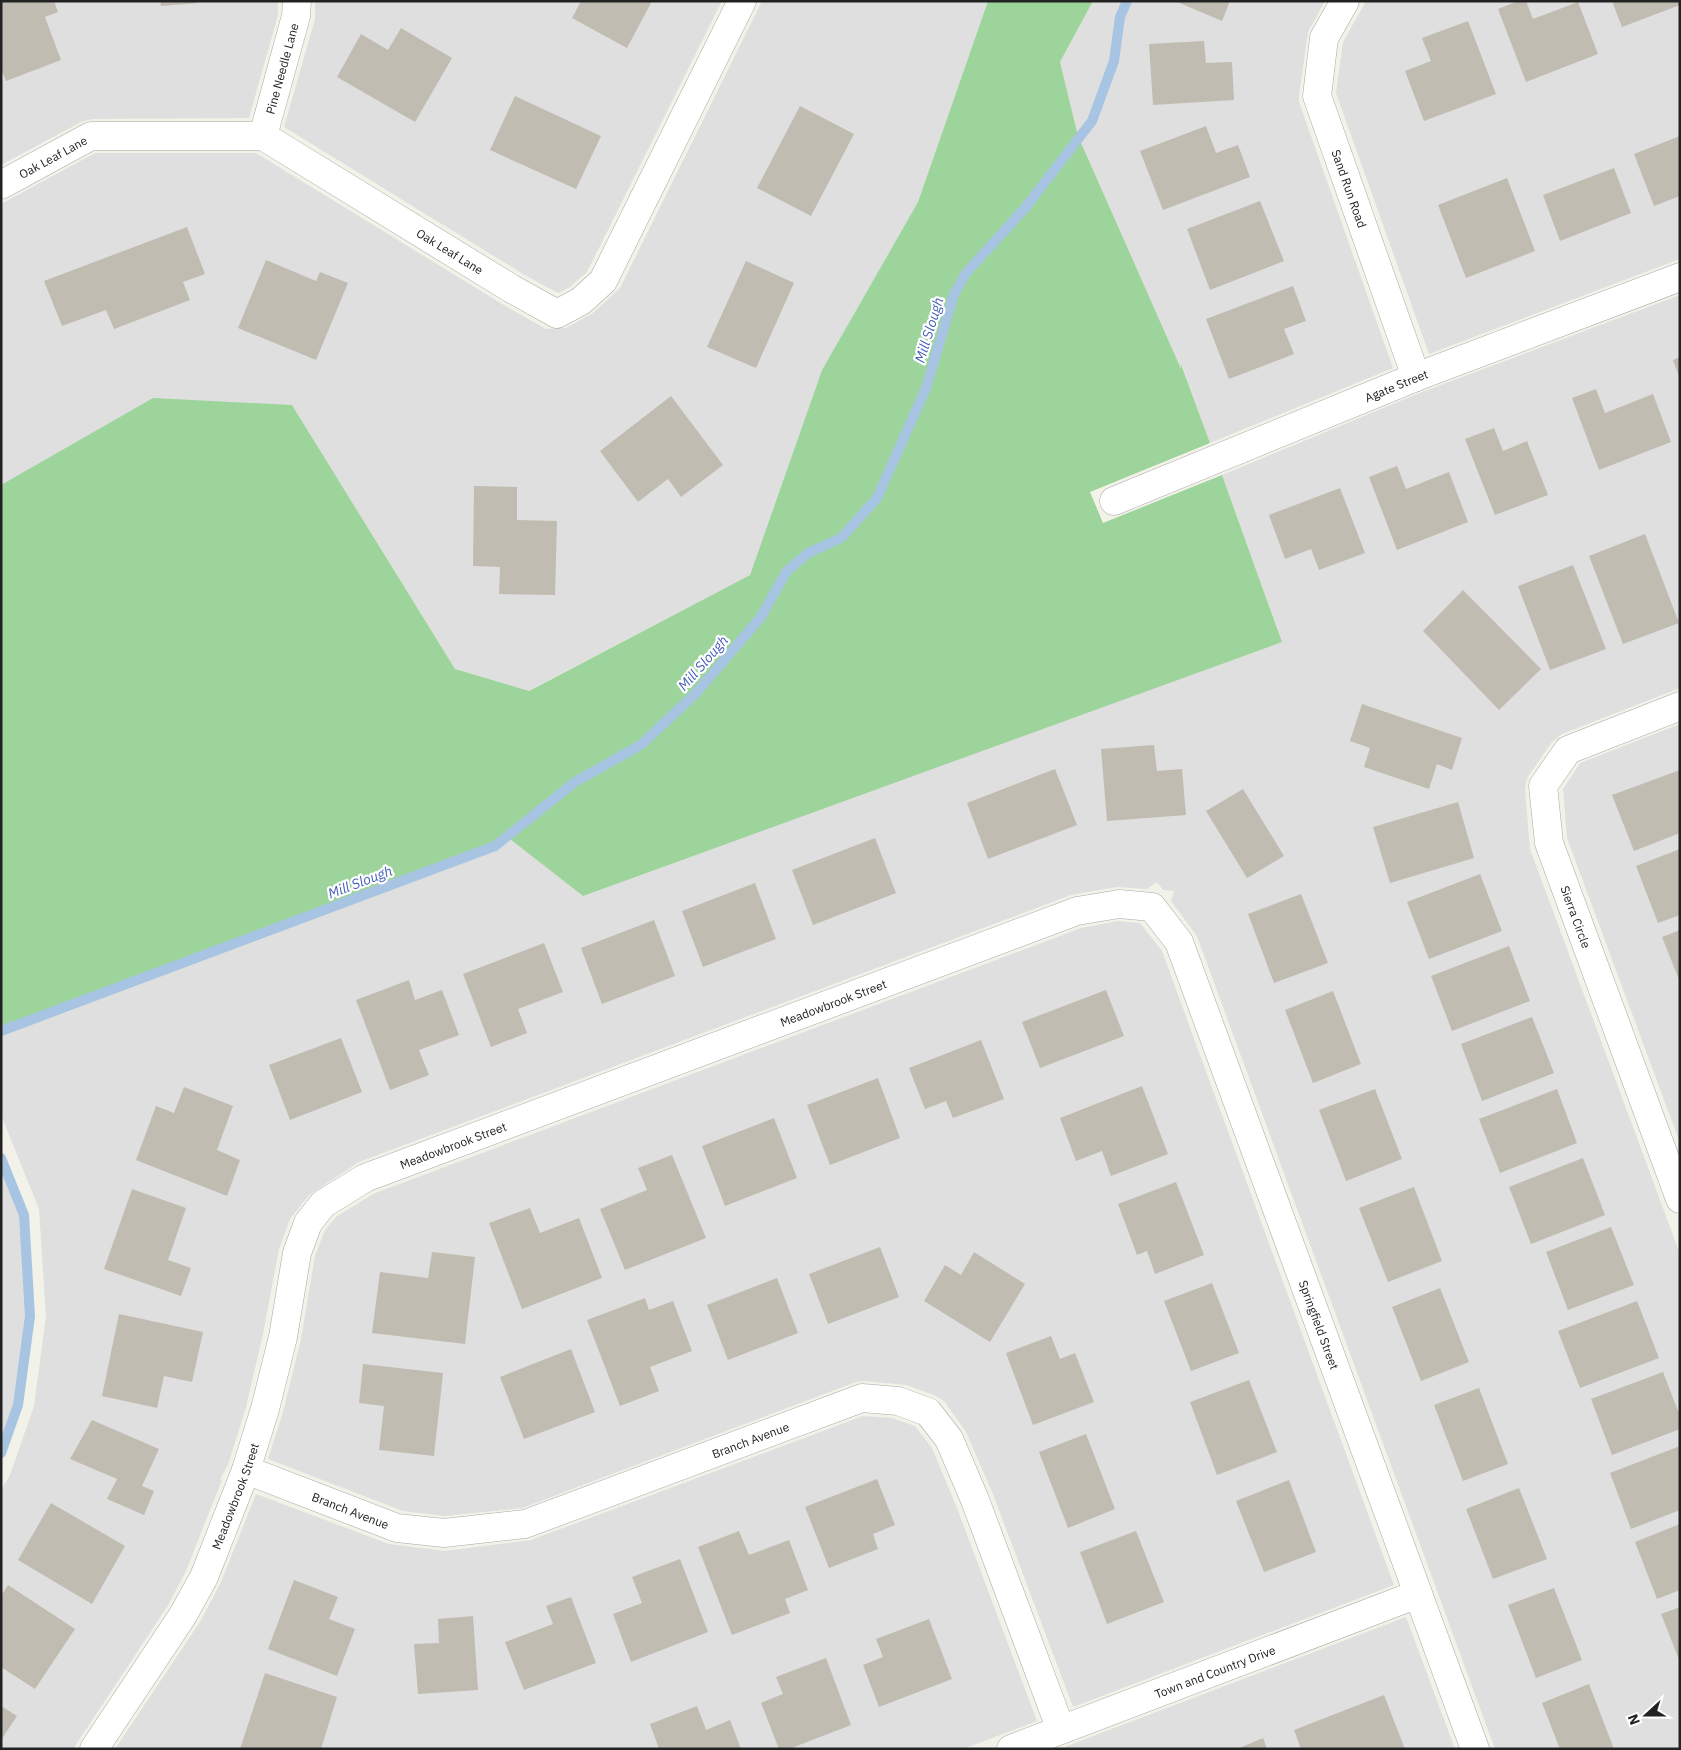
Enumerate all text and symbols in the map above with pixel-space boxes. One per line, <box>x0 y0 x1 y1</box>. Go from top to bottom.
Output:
street label: Pine Needle Lane <box>262 21 301 116</box>
street label: Oak Leaf Lane <box>16 132 90 181</box>
street label: Sand Run Road <box>1329 147 1370 230</box>
street label: Oak Leaf Lane <box>414 225 487 277</box>
water label: Mill Slough <box>911 295 948 365</box>
street label: Agate Street <box>1362 366 1430 405</box>
water label: Mill Slough <box>674 632 732 694</box>
water label: Mill Slough <box>325 861 395 903</box>
street label: Sierra Circle <box>1558 883 1595 950</box>
street label: Meadowbrook Street <box>778 976 888 1029</box>
street label: Meadowbrook Street <box>398 1118 508 1172</box>
street label: Springfield Street <box>1296 1278 1343 1371</box>
street label: Branch Avenue <box>710 1418 791 1461</box>
street label: Meadowbrook Street <box>208 1441 262 1551</box>
street label: Branch Avenue <box>310 1489 392 1532</box>
street label: Town and Country Drive <box>1152 1641 1278 1701</box>
north arrow <box>1621 1690 1671 1740</box>
text: N <box>1624 1712 1644 1728</box>

